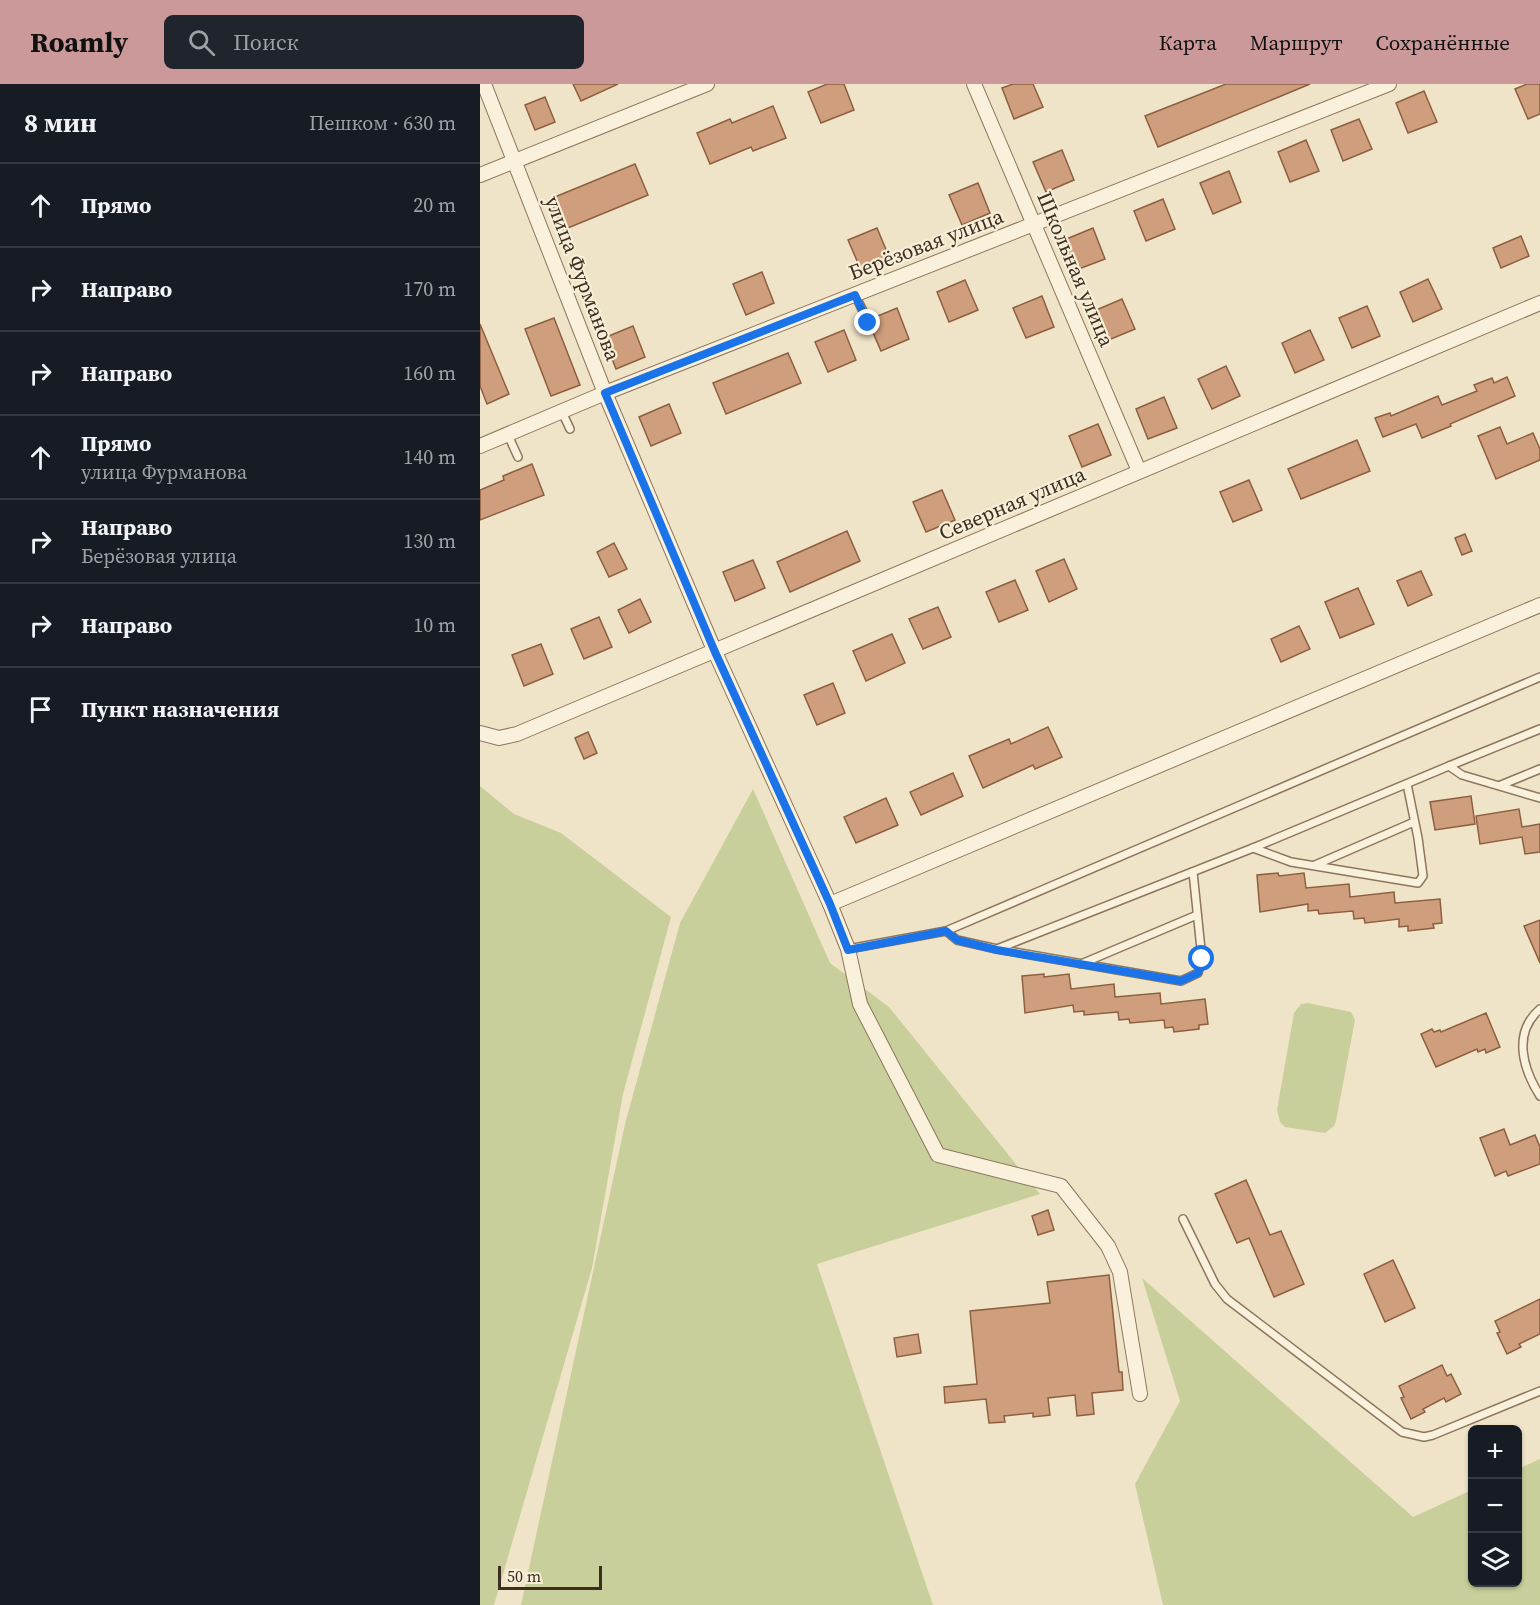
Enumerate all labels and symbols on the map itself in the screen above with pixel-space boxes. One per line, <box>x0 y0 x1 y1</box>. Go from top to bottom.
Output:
street label: Школьная улица <box>1030 187 1122 351</box>
street label: улица Фурманова <box>538 191 628 365</box>
street label: Берёзовая улица <box>844 201 1008 287</box>
route end <box>854 309 880 335</box>
street label: Северная улица <box>934 459 1090 547</box>
route start <box>1188 945 1214 971</box>
scale bar <box>498 1563 602 1590</box>

